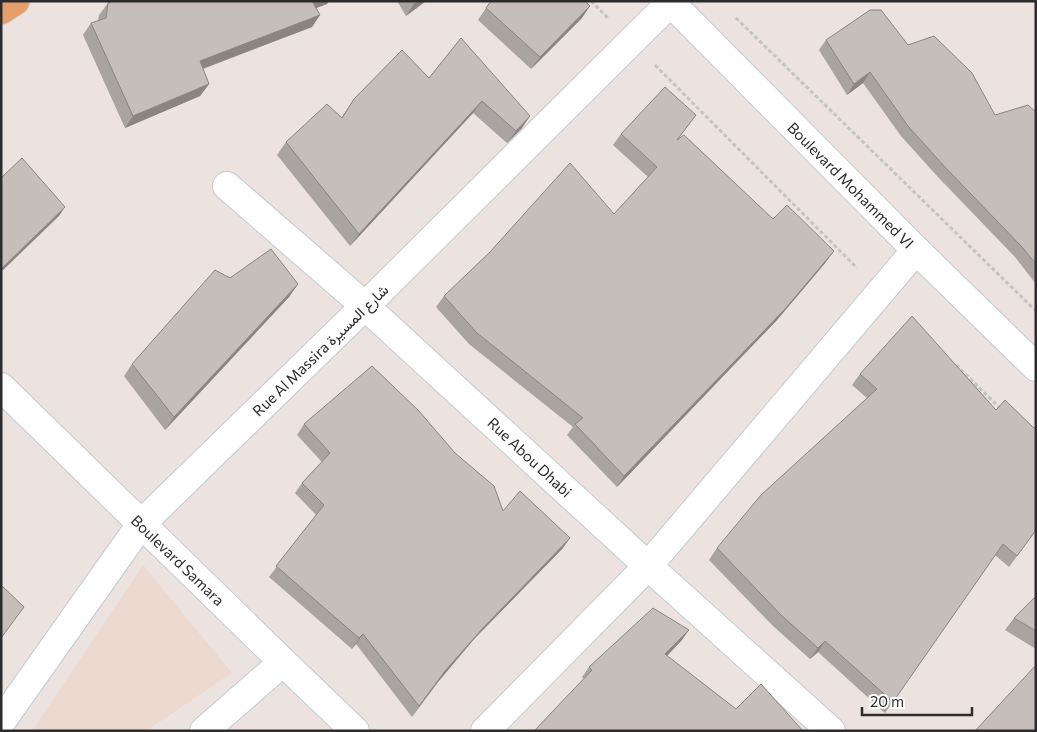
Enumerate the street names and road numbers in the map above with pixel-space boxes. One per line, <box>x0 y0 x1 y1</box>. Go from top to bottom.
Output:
street label: Boulevard Mohammed VI <box>784 118 918 252</box>
street label: Rue Al Massira شارع المسيرة <box>248 280 394 422</box>
street label: Rue Abou Dhabi <box>484 413 576 501</box>
street label: Boulevard Samara <box>128 511 228 609</box>

